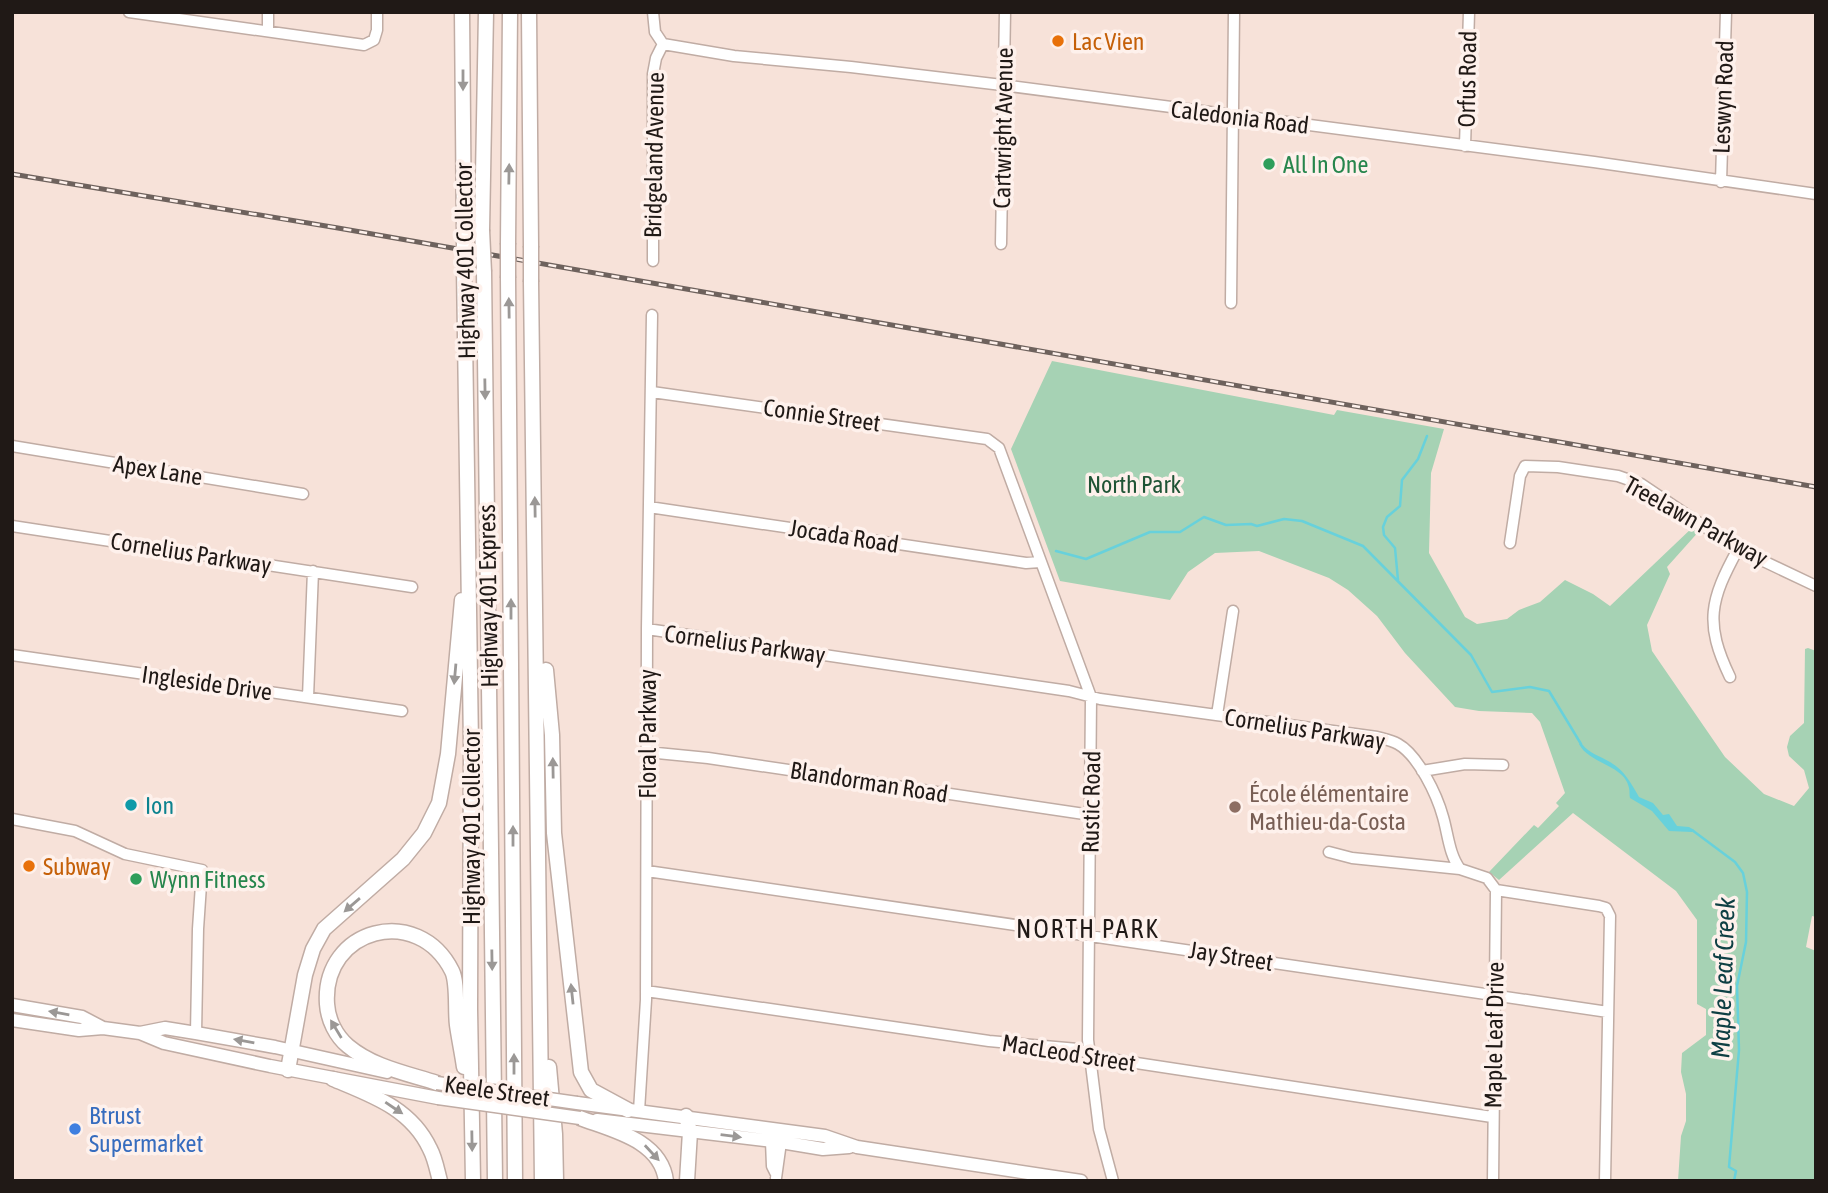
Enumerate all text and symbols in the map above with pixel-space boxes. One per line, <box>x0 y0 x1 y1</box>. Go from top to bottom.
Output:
place label: Lac Vien <box>1072 28 1144 55</box>
street label: Orfus Road <box>1453 30 1481 128</box>
marker: Lac Vien <box>1050 33 1066 49</box>
street label: Leswyn Road <box>1708 40 1738 154</box>
street label: Cartwright Avenue <box>988 47 1018 209</box>
one-way arrow <box>457 70 469 92</box>
street label: Bridgeland Avenue <box>639 72 669 238</box>
street label: Caledonia Road <box>1169 95 1311 139</box>
place label: All In One <box>1283 151 1368 178</box>
marker: All In One <box>1261 156 1277 172</box>
street label: Highway 401 Collector <box>450 162 480 359</box>
one-way arrow <box>503 163 515 185</box>
one-way arrow <box>503 296 515 318</box>
one-way arrow <box>479 379 491 401</box>
street label: Connie Street <box>762 393 882 437</box>
street label: Apex Lane <box>112 450 204 490</box>
street label: Treelawn Parkway <box>1620 470 1773 572</box>
park label: North Park <box>1087 471 1182 498</box>
one-way arrow <box>529 496 541 518</box>
street label: Highway 401 Express <box>473 504 503 688</box>
street label: Jocada Road <box>787 514 901 558</box>
street label: Cornelius Parkway <box>109 527 273 579</box>
one-way arrow <box>505 597 517 619</box>
street label: Cornelius Parkway <box>663 619 827 669</box>
street label: Ingleside Drive <box>140 660 274 706</box>
one-way arrow <box>449 663 460 685</box>
street label: Floral Parkway <box>634 669 661 799</box>
street label: Cornelius Parkway <box>1223 703 1387 755</box>
street label: Highway 401 Collector <box>458 728 485 925</box>
street label: Rustic Road <box>1077 751 1105 853</box>
street label: Blandorman Road <box>788 756 950 808</box>
one-way arrow <box>547 757 558 779</box>
place label: École élémentaire Mathieu-da-Costa <box>1249 780 1409 835</box>
place label: Ion <box>145 792 174 819</box>
marker: Ion <box>123 797 139 813</box>
marker: École élémentaire Mathieu-da-Costa <box>1227 799 1243 815</box>
one-way arrow <box>507 825 519 847</box>
place label: Subway <box>43 853 111 880</box>
marker: Subway <box>21 858 37 874</box>
place label: Wynn Fitness <box>150 866 265 893</box>
marker: Wynn Fitness <box>128 871 144 887</box>
water label: Maple Leaf Creek <box>1705 896 1741 1059</box>
one-way arrow <box>343 897 361 913</box>
district label: NORTH PARK <box>1016 914 1160 944</box>
street label: Jay Street <box>1187 936 1275 976</box>
one-way arrow <box>486 949 498 971</box>
street label: Maple Leaf Drive <box>1479 961 1509 1109</box>
one-way arrow <box>566 983 577 1005</box>
one-way arrow <box>48 1007 70 1018</box>
one-way arrow <box>330 1020 343 1039</box>
street label: MacLeod Street <box>1000 1029 1138 1077</box>
one-way arrow <box>233 1035 255 1046</box>
one-way arrow <box>508 1052 520 1074</box>
street label: Keele Street <box>443 1070 551 1112</box>
one-way arrow <box>385 1101 403 1115</box>
place label: Btrust Supermarket <box>89 1102 204 1157</box>
marker: Btrust Supermarket <box>67 1121 83 1137</box>
one-way arrow <box>467 1130 478 1152</box>
one-way arrow <box>720 1131 742 1142</box>
one-way arrow <box>643 1145 660 1162</box>

